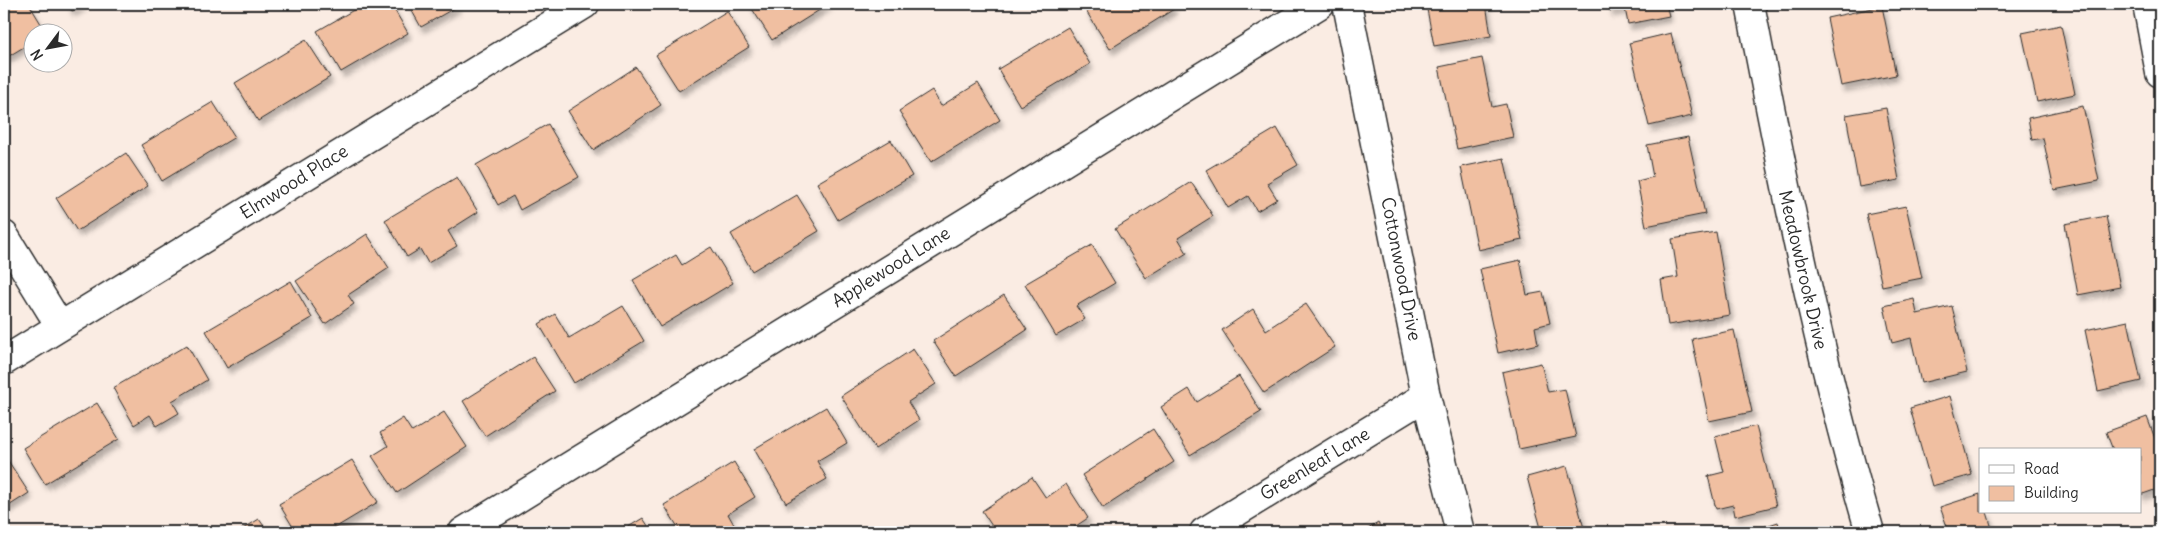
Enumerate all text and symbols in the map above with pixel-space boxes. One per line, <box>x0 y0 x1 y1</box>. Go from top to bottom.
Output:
north arrow <box>22 22 72 72</box>
text: N <box>27 46 47 64</box>
street label: Elmwood Place <box>235 139 352 224</box>
street label: Meadowbrook Drive <box>1774 188 1833 352</box>
street label: Cottonwood Drive <box>1376 195 1427 343</box>
street label: Applewood Lane <box>827 221 954 312</box>
street label: Greenleaf Lane <box>1256 422 1374 505</box>
legend <box>1979 448 2142 514</box>
text: Road <box>2024 459 2059 478</box>
text: Building <box>2024 483 2079 502</box>

